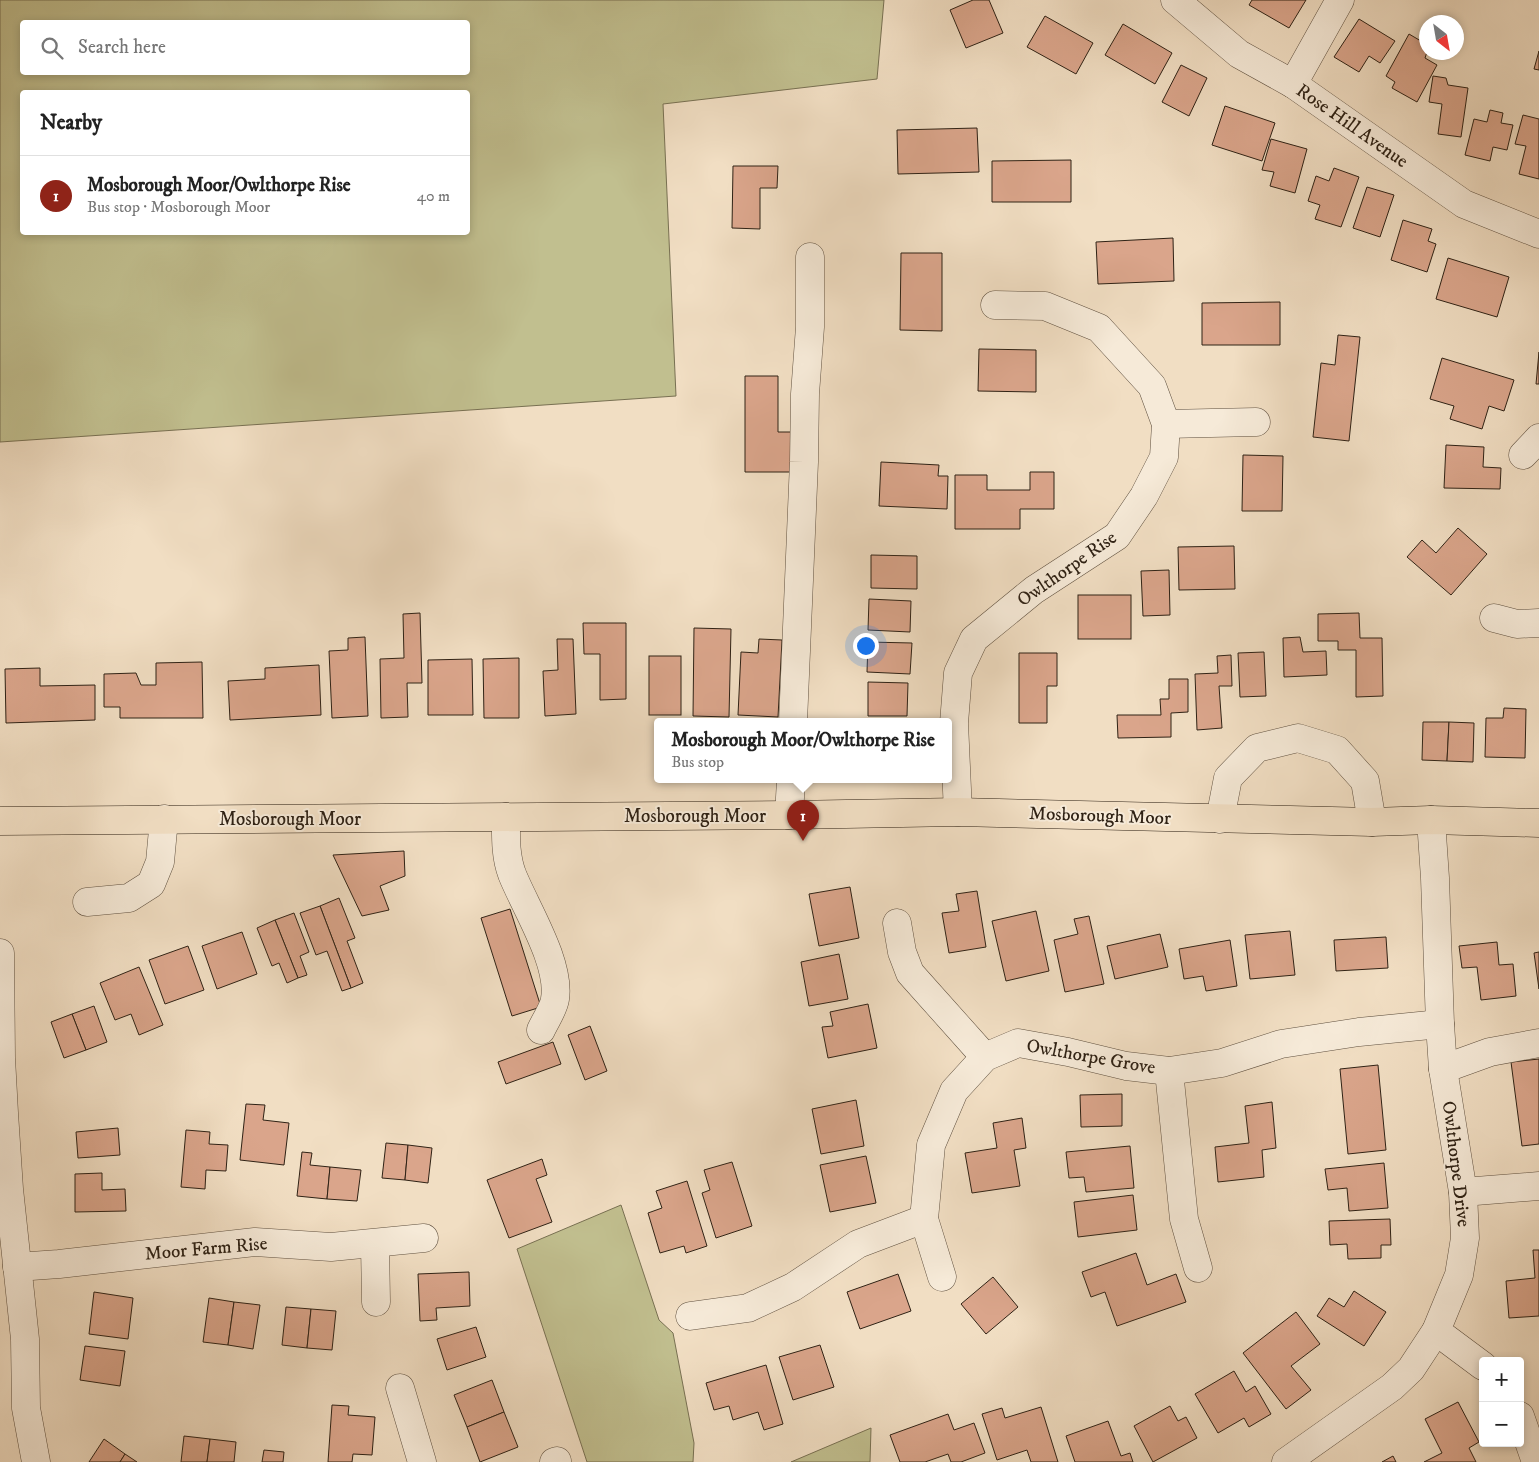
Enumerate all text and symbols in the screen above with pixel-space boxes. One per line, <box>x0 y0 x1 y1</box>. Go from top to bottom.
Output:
north arrow <box>1419 15 1464 60</box>
search box <box>20 20 470 75</box>
icon: search <box>38 34 66 62</box>
text: Search here <box>78 36 166 59</box>
street label: Rose Hill Avenue <box>1292 79 1412 173</box>
text: Nearby <box>40 110 102 136</box>
text: Mosborough Moor/Owlthorpe Rise <box>87 174 351 197</box>
text: 1 <box>53 186 59 206</box>
text: 40 m <box>417 186 450 206</box>
text: Bus stop · Mosborough Moor <box>87 197 270 217</box>
street label: Owlthorpe Rise <box>1013 526 1121 612</box>
your location <box>853 633 879 659</box>
popup <box>654 718 952 783</box>
text: Mosborough Moor/Owlthorpe Rise <box>671 729 935 752</box>
text: Bus stop <box>671 752 724 772</box>
pin: 1 <box>787 800 819 841</box>
street label: Mosborough Moor <box>1029 802 1171 830</box>
street label: Mosborough Moor <box>624 805 766 828</box>
street label: Mosborough Moor <box>219 808 361 831</box>
street label: Owlthorpe Grove <box>1025 1034 1157 1080</box>
street label: Owlthorpe Drive <box>1437 1100 1475 1229</box>
street label: Moor Farm Rise <box>144 1232 268 1266</box>
map controls <box>1479 1357 1524 1447</box>
button: + <box>1479 1357 1524 1402</box>
button: − <box>1479 1402 1524 1447</box>

